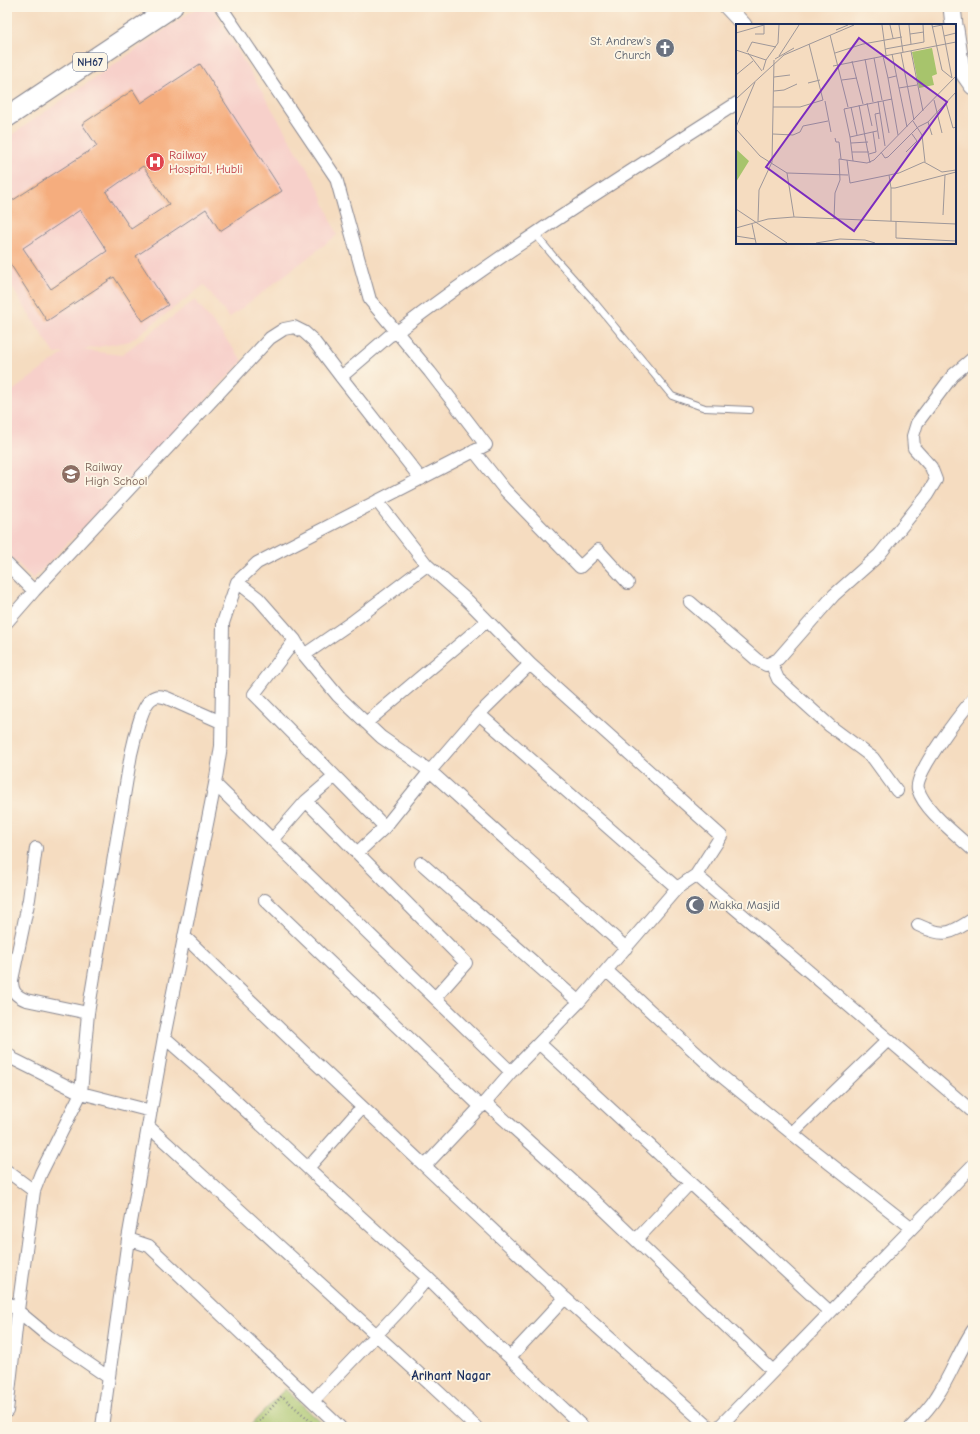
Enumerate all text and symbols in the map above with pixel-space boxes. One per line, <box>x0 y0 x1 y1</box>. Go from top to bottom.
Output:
inset map <box>736 24 956 244</box>
place label: St. Andrew's Church <box>590 34 651 62</box>
church icon: St. Andrew's Church <box>654 37 676 59</box>
road number: NH67 <box>73 53 107 71</box>
place label: Railway Hospital, Hubli <box>169 148 243 176</box>
hospital icon: Railway Hospital, Hubli <box>144 151 166 173</box>
place label: Railway High School <box>85 460 147 488</box>
school or university icon: Railway High School <box>60 463 82 485</box>
mosque icon: Makka Masjid <box>684 894 706 916</box>
place label: Makka Masjid <box>709 898 780 912</box>
district label: Arihant Nagar <box>411 1368 491 1383</box>

